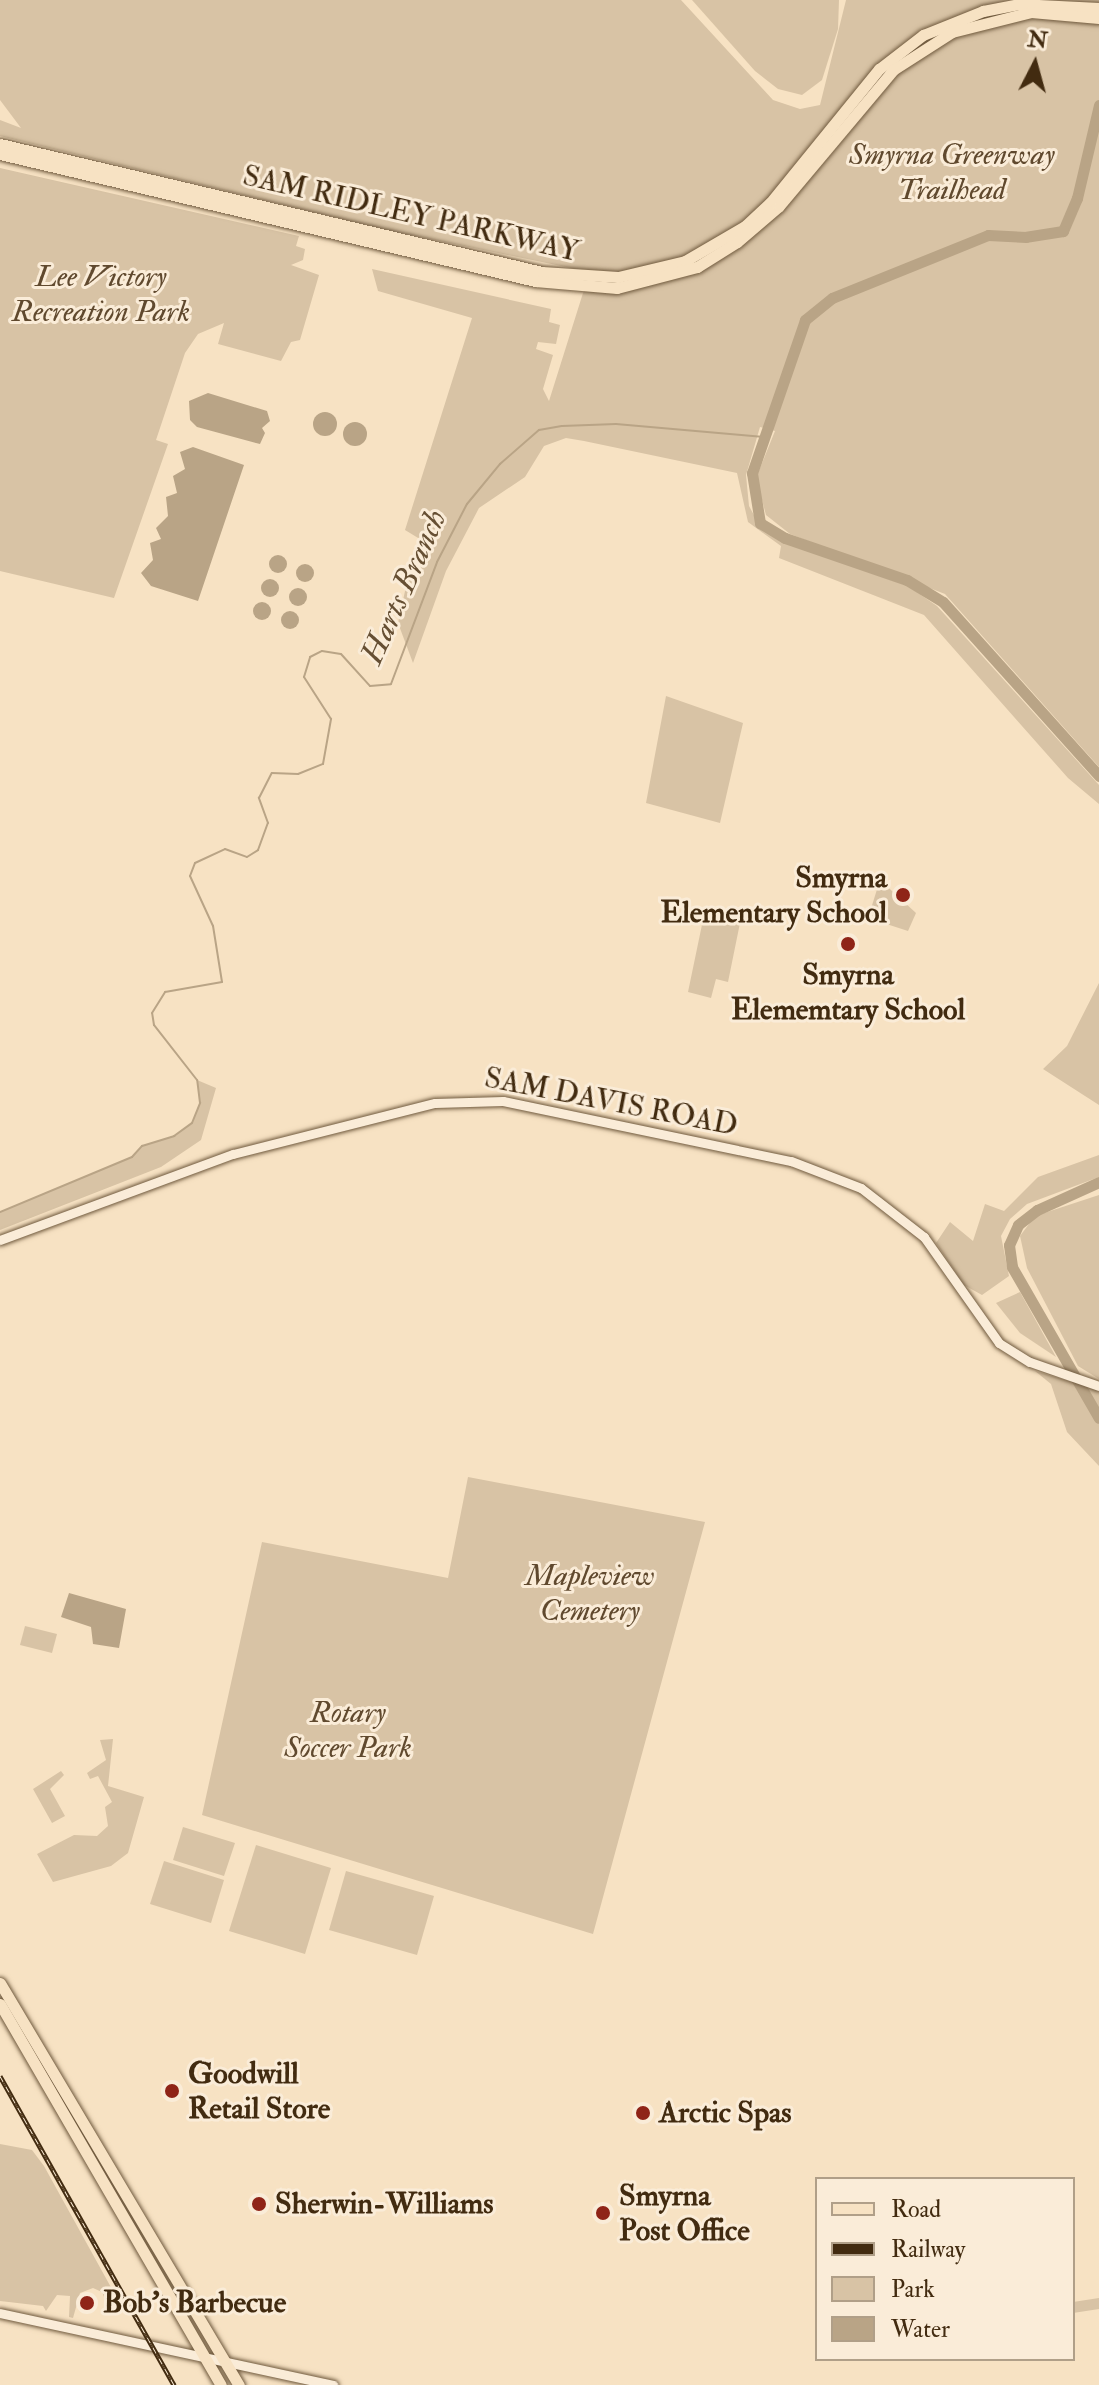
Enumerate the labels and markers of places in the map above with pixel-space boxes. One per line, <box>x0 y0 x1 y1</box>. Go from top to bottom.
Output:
place label: Smyrna Elementary School <box>661 860 887 930</box>
marker: Smyrna Elementary School <box>894 886 912 904</box>
marker: Smyrna Elememtary School <box>839 935 857 953</box>
place label: Smyrna Elememtary School <box>731 957 965 1028</box>
place label: Goodwill Retail Store <box>188 2056 330 2126</box>
marker: Goodwill Retail Store <box>163 2082 181 2100</box>
place label: Arctic Spas <box>659 2095 792 2131</box>
marker: Arctic Spas <box>634 2104 652 2122</box>
place label: Smyrna Post Office <box>619 2178 750 2248</box>
place label: Sherwin-Williams <box>275 2186 494 2222</box>
marker: Sherwin-Williams <box>250 2195 268 2213</box>
marker: Smyrna Post Office <box>594 2204 612 2222</box>
place label: Bob's Barbecue <box>103 2285 286 2321</box>
marker: Bob's Barbecue <box>78 2294 96 2312</box>

